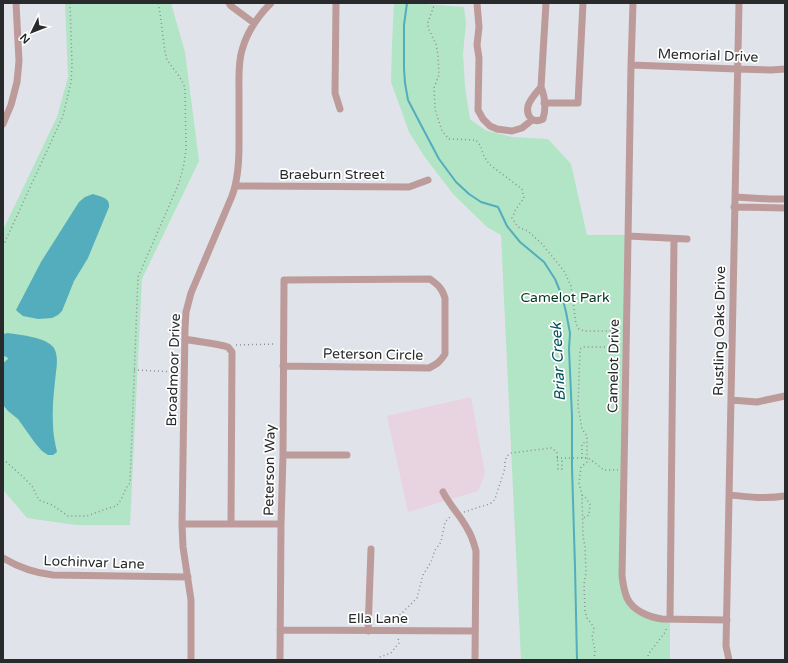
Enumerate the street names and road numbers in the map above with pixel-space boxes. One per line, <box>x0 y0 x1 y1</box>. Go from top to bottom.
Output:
street label: Memorial Drive <box>657 45 759 66</box>
street label: Braeburn Street <box>279 166 385 183</box>
street label: Rustling Oaks Drive <box>710 266 729 396</box>
street label: Broadmoor Drive <box>163 313 184 427</box>
street label: Camelot Drive <box>604 319 623 413</box>
street label: Peterson Circle <box>323 345 423 364</box>
street label: Peterson Way <box>260 423 279 516</box>
street label: Lochinvar Lane <box>43 552 145 573</box>
street label: Ella Lane <box>348 610 408 627</box>

